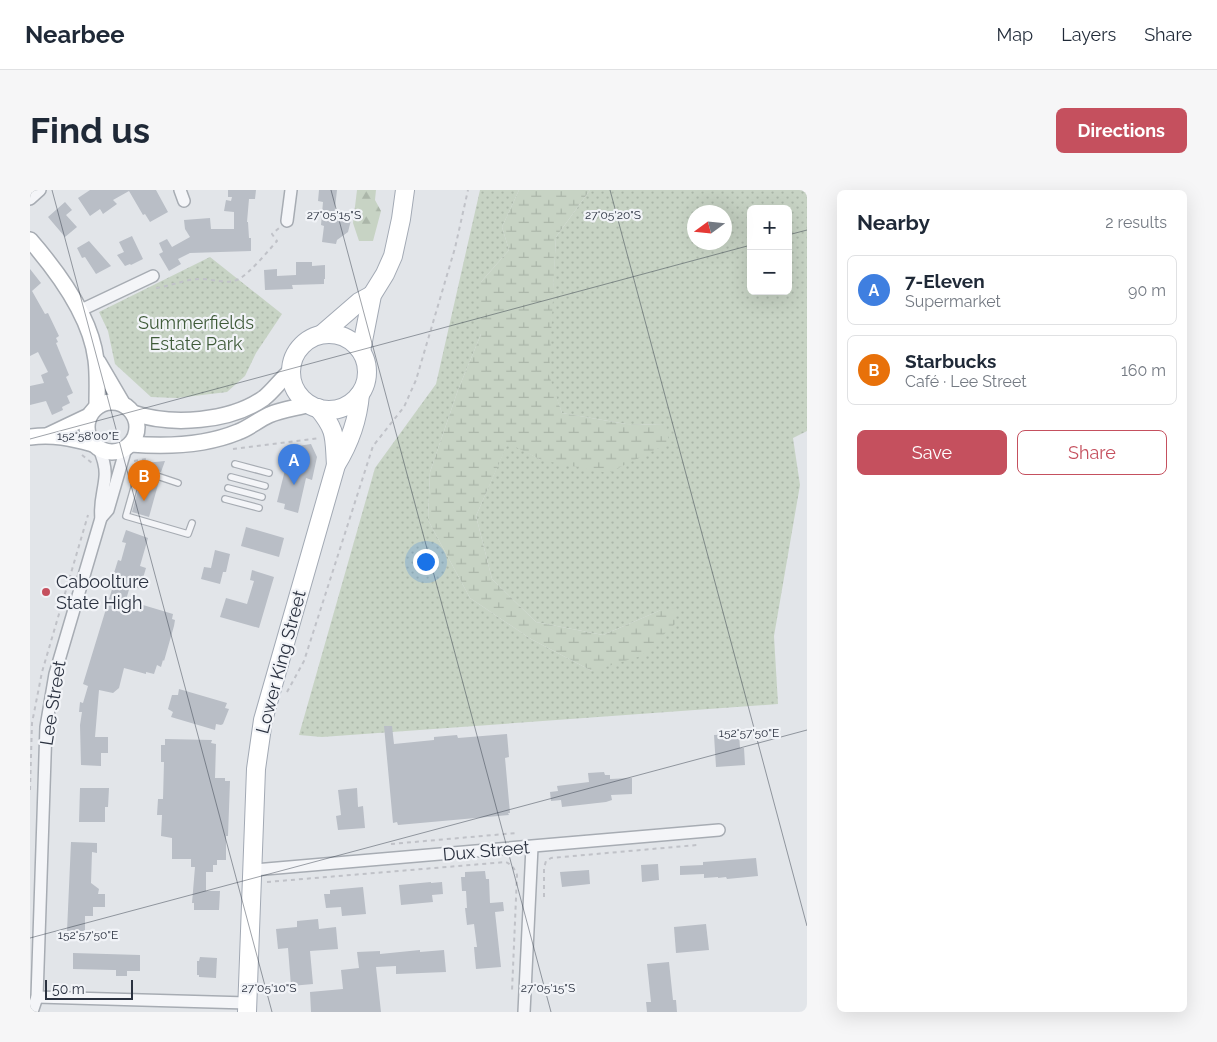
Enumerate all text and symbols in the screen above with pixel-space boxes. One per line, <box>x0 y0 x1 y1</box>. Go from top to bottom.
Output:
text: Nearbee <box>25 20 125 49</box>
text: Map <box>997 24 1033 45</box>
text: Layers <box>1061 24 1116 45</box>
text: Share <box>1144 24 1192 45</box>
button: Directions <box>1056 108 1187 153</box>
text: Find us <box>30 110 150 151</box>
north arrow <box>687 205 732 250</box>
map controls <box>747 205 792 295</box>
button: + <box>747 205 792 250</box>
text: 27°05'15"S <box>307 208 361 222</box>
text: 27°05'20"S <box>585 208 641 222</box>
text: Nearby <box>857 210 930 235</box>
text: 2 results <box>1105 213 1167 232</box>
button: − <box>747 250 792 295</box>
text: 7-Eleven <box>905 270 985 292</box>
text: A <box>869 281 879 300</box>
text: 90 m <box>1128 281 1166 300</box>
text: Supermarket <box>905 292 1001 311</box>
park label: Summerfields Estate Park <box>138 312 254 354</box>
text: Starbucks <box>905 350 996 372</box>
text: B <box>869 361 879 380</box>
text: 160 m <box>1121 361 1166 380</box>
text: Café · Lee Street <box>905 372 1027 391</box>
text: 152°58'00"E <box>57 429 119 443</box>
button: Save <box>857 430 1007 475</box>
button: Share <box>1017 430 1167 475</box>
pin: A <box>278 444 310 485</box>
pin: B <box>128 460 160 501</box>
your location <box>413 549 439 575</box>
place label: Caboolture State High <box>56 571 149 613</box>
marker: Caboolture State High <box>40 586 52 598</box>
street label: Lower King Street <box>251 588 310 736</box>
street label: Lee Street <box>35 659 70 747</box>
text: 152°57'50"E <box>719 726 779 740</box>
street label: Dux Street <box>442 836 530 865</box>
text: 152°57'50"E <box>58 928 118 942</box>
scale bar <box>45 977 132 1000</box>
text: 50 m <box>52 981 85 997</box>
text: 27°05'10"S <box>241 981 297 995</box>
text: 27°05'15"S <box>521 981 575 995</box>

